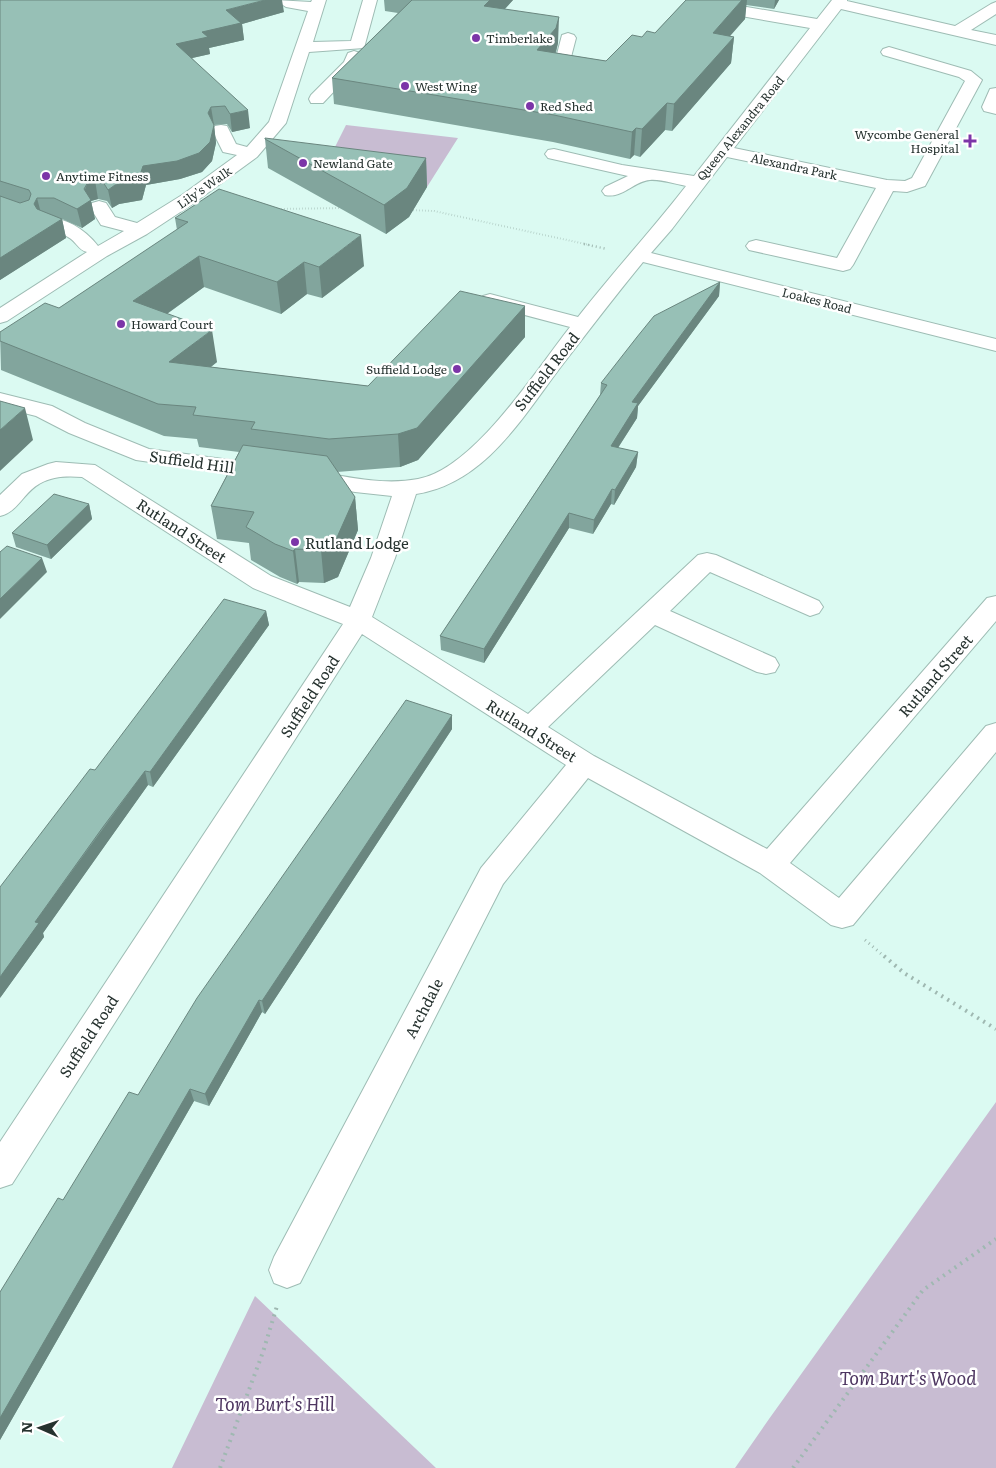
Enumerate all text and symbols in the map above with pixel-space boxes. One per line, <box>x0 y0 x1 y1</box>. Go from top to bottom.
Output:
place label: Timberlake <box>486 29 553 47</box>
marker: Timberlake <box>470 32 482 44</box>
street label: Queen Alexandra Road <box>692 71 788 184</box>
place label: West Wing <box>415 77 477 95</box>
marker: West Wing <box>399 80 411 92</box>
place label: Red Shed <box>540 97 594 115</box>
marker: Red Shed <box>524 100 536 112</box>
place label: Wycombe General Hospital <box>854 125 959 157</box>
marker: Wycombe General Hospital <box>963 134 977 148</box>
street label: Alexandra Park <box>749 148 840 184</box>
place label: Newland Gate <box>313 154 393 172</box>
marker: Newland Gate <box>297 157 309 169</box>
street label: Lily's Walk <box>173 161 236 212</box>
place label: Anytime Fitness <box>56 167 149 185</box>
marker: Anytime Fitness <box>40 170 52 182</box>
street label: Loakes Road <box>780 283 854 318</box>
place label: Howard Court <box>131 315 213 333</box>
marker: Howard Court <box>115 318 127 330</box>
street label: Suffield Road <box>508 327 584 415</box>
place label: Suffield Lodge <box>366 360 447 378</box>
marker: Suffield Lodge <box>451 363 463 375</box>
street label: Suffield Hill <box>148 444 236 478</box>
street label: Rutland Street <box>132 492 232 568</box>
place label: Rutland Lodge <box>305 531 409 554</box>
marker: Rutland Lodge <box>289 536 301 548</box>
street label: Rutland Street <box>892 628 978 722</box>
street label: Suffield Road <box>274 650 344 742</box>
street label: Rutland Street <box>482 693 582 767</box>
street label: Archdale <box>398 974 448 1042</box>
street label: Suffield Road <box>53 990 123 1082</box>
park label: Tom Burt's Wood <box>839 1364 977 1391</box>
park label: Tom Burt's Hill <box>215 1390 336 1417</box>
north arrow <box>15 1403 65 1453</box>
text: N <box>16 1421 36 1434</box>

